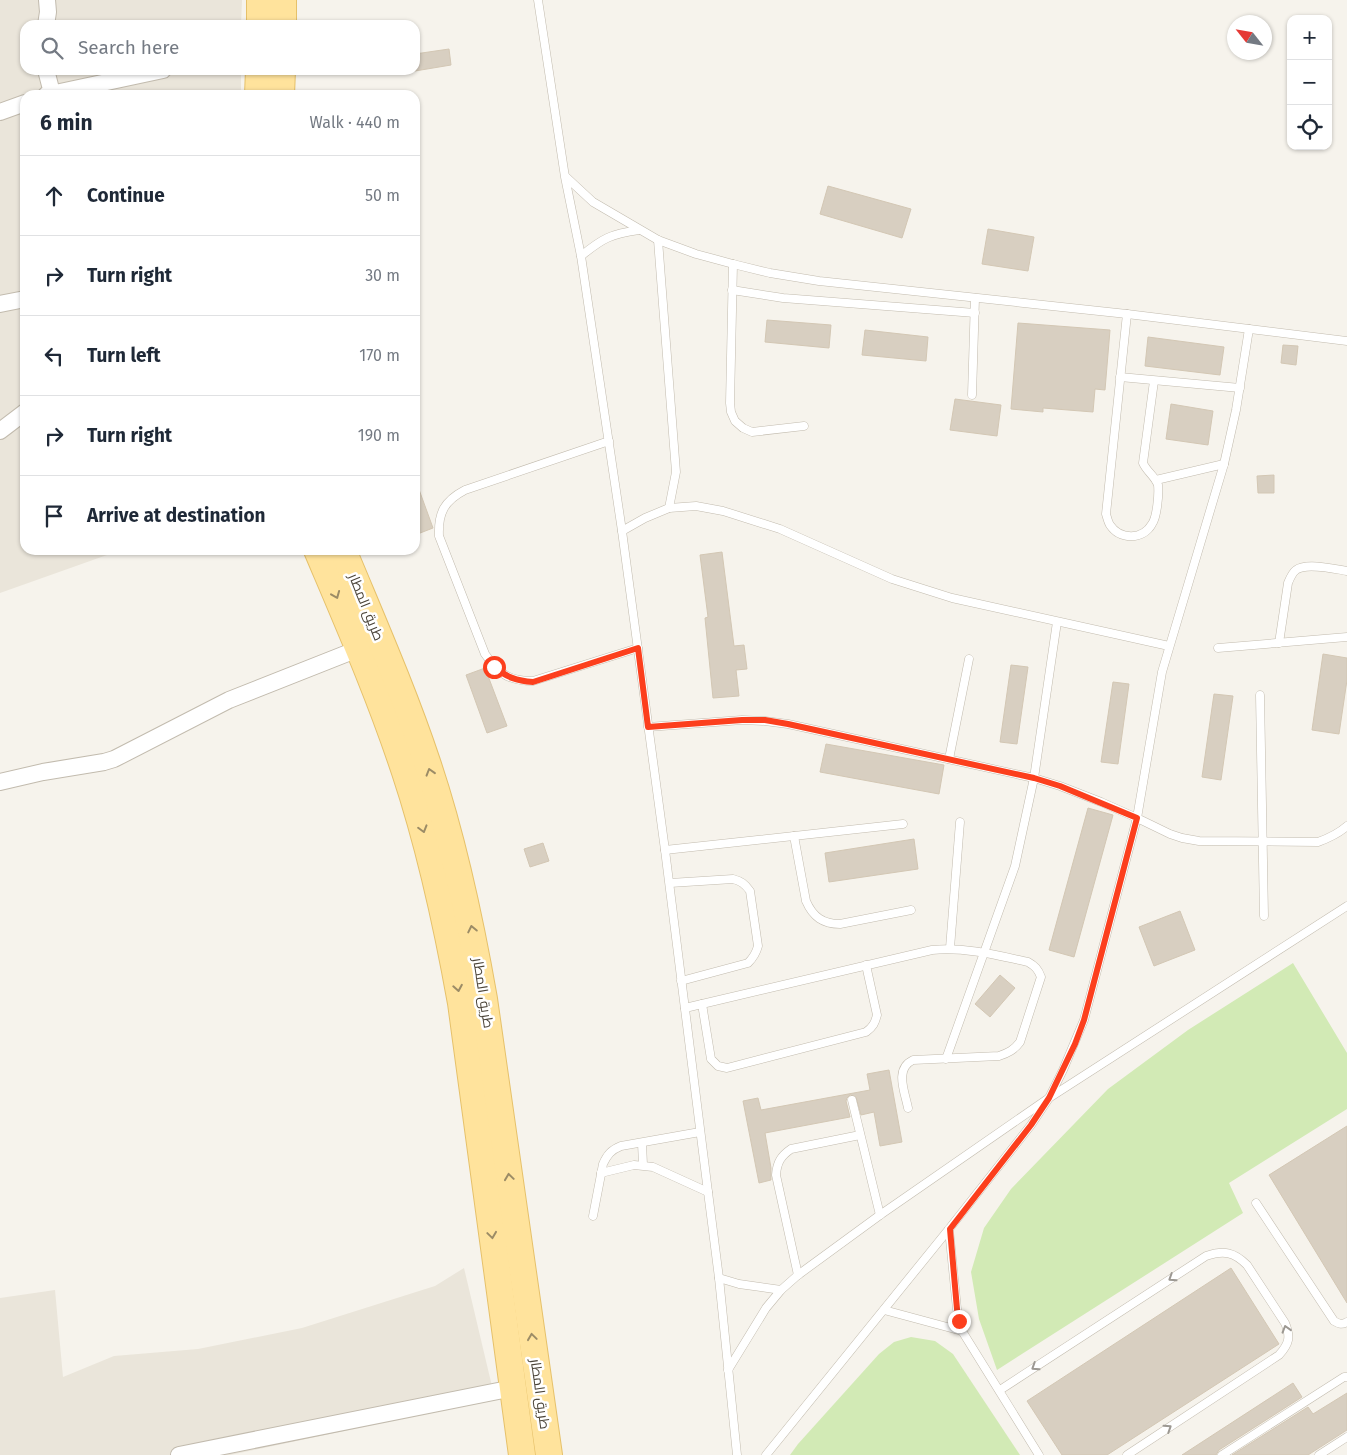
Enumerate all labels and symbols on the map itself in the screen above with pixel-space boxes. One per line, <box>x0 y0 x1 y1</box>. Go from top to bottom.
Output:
north arrow <box>1227 15 1272 60</box>
street label: طريق المطار <box>344 570 387 643</box>
one-way arrow <box>330 590 340 599</box>
route start <box>483 656 506 679</box>
one-way arrow <box>426 769 436 777</box>
one-way arrow <box>417 825 427 833</box>
one-way arrow <box>467 925 477 934</box>
street label: طريق المطار <box>469 956 497 1029</box>
one-way arrow <box>453 983 463 992</box>
one-way arrow <box>505 1172 515 1181</box>
one-way arrow <box>486 1232 497 1240</box>
one-way arrow <box>1168 1272 1177 1282</box>
route end <box>948 1310 971 1333</box>
one-way arrow <box>1281 1325 1292 1333</box>
one-way arrow <box>528 1333 538 1342</box>
street label: طريق المطار <box>526 1357 553 1430</box>
one-way arrow <box>1032 1361 1041 1370</box>
one-way arrow <box>1162 1425 1172 1434</box>

